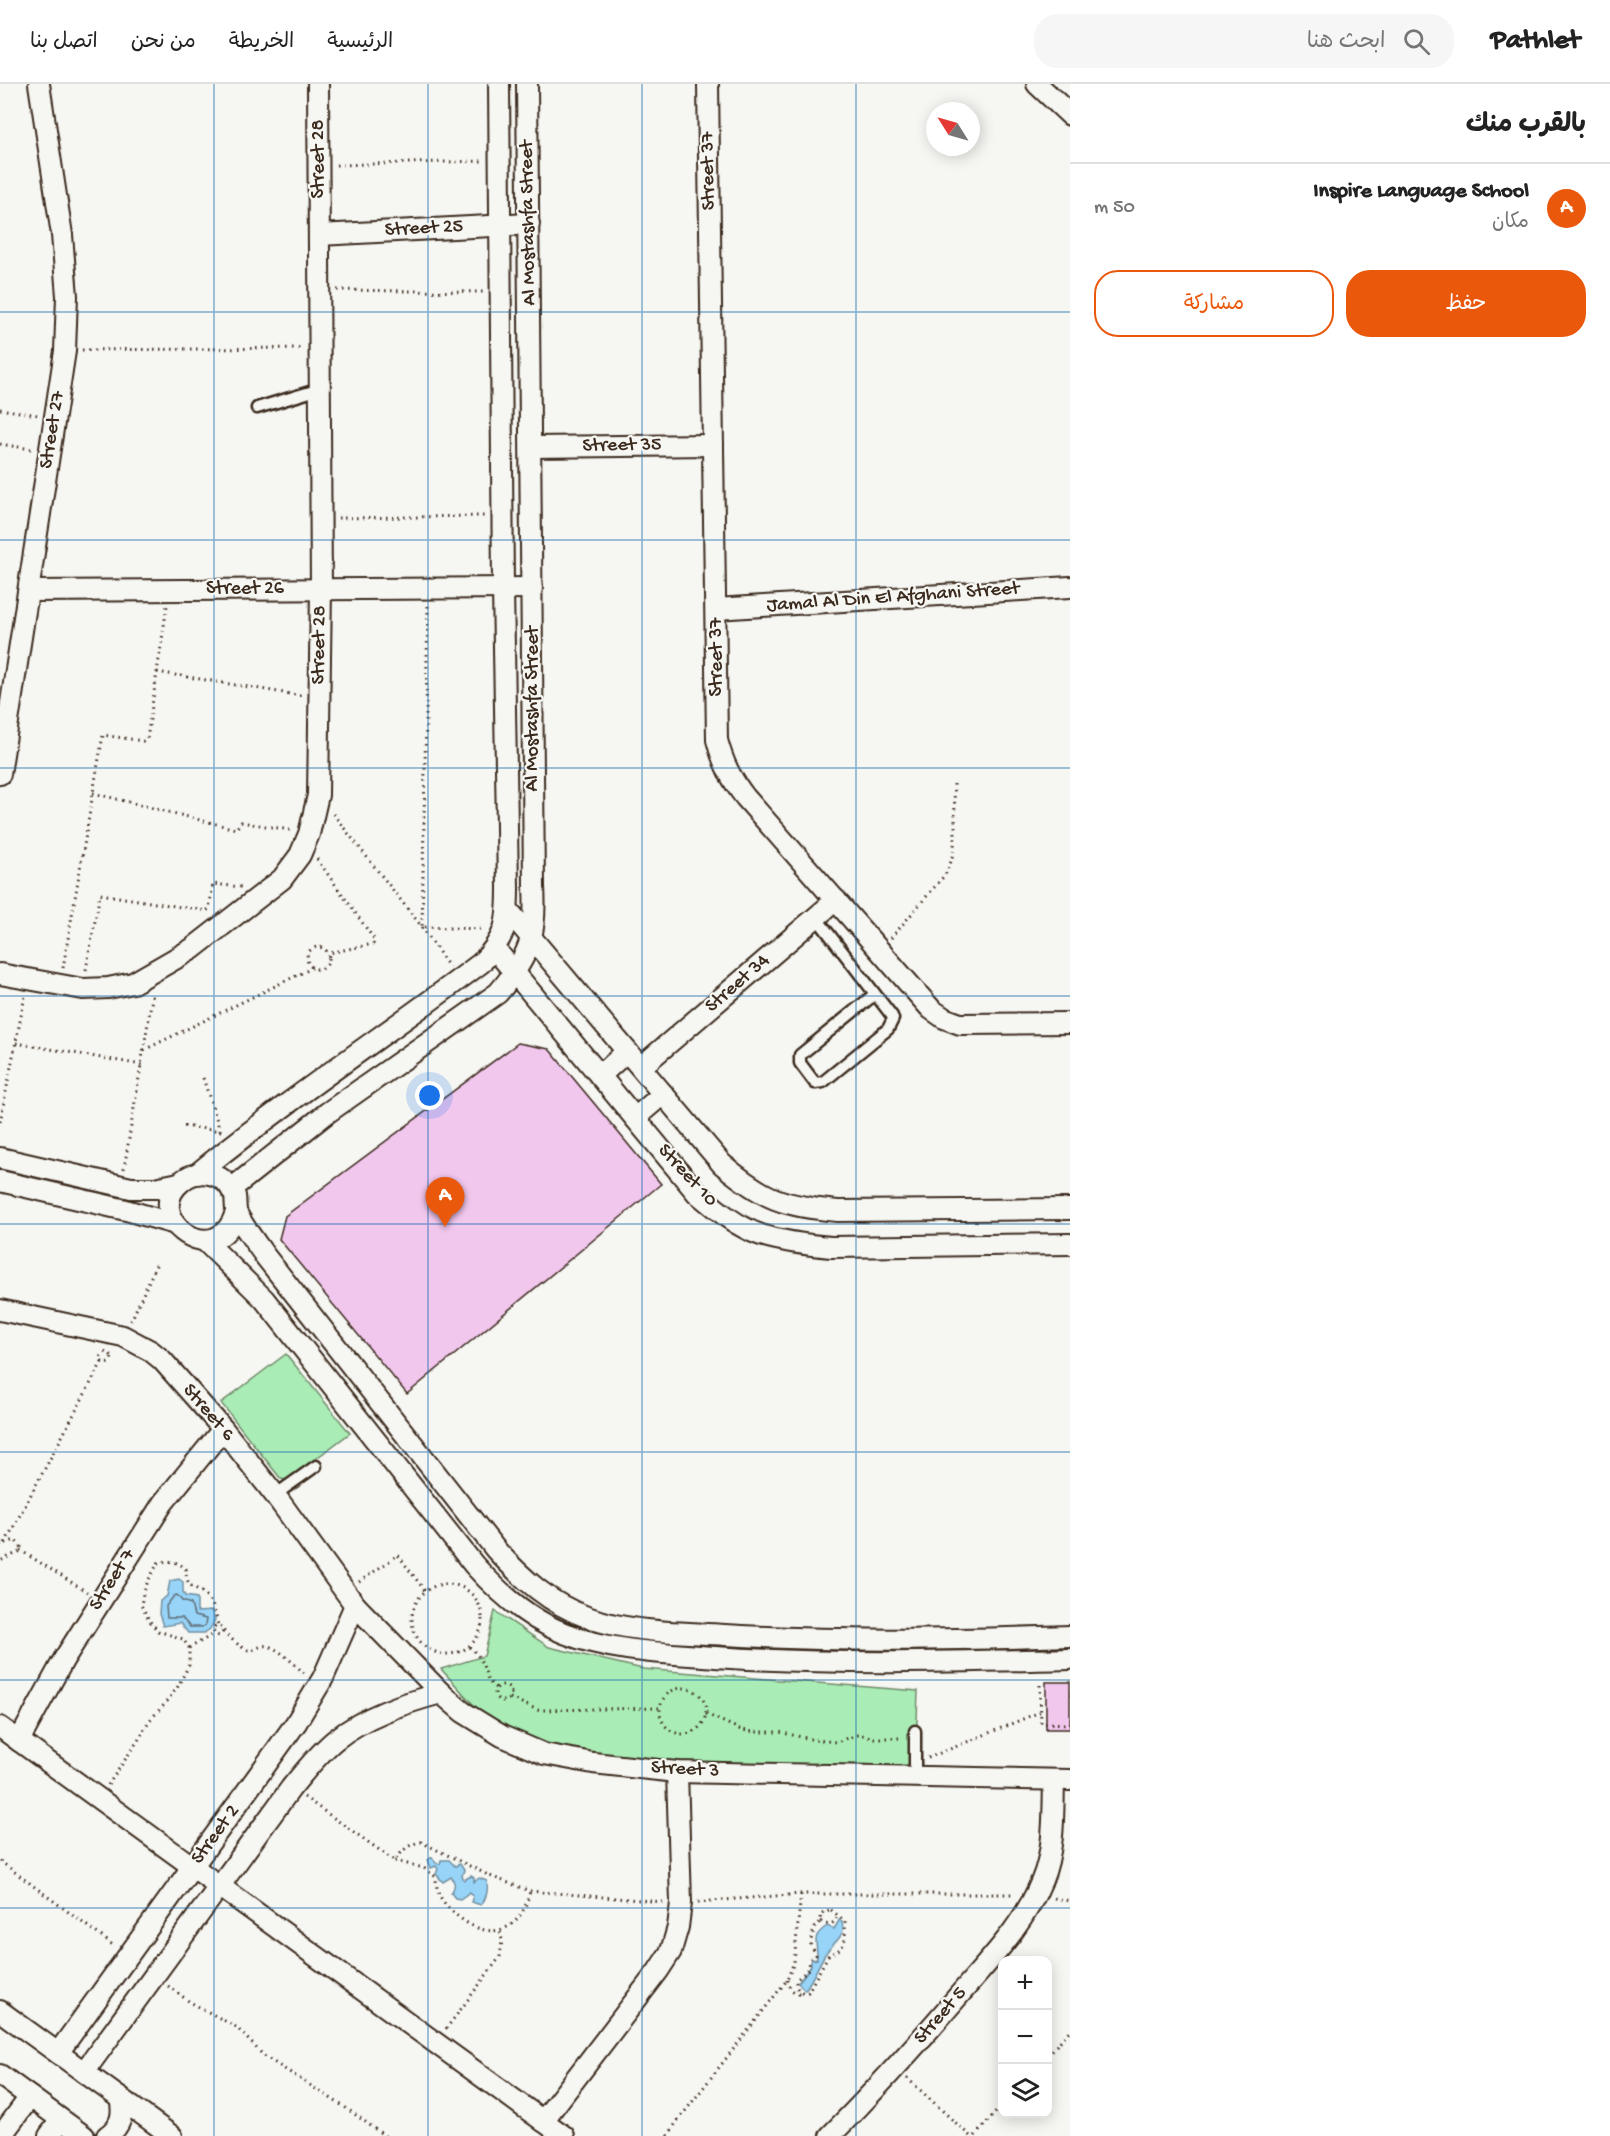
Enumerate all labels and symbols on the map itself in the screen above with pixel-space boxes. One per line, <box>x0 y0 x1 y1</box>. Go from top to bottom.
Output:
north arrow <box>926 102 980 156</box>
street label: Street 28 <box>308 120 331 198</box>
street label: Street 37 <box>697 131 721 211</box>
street label: Al Mostashfa Street <box>516 138 542 306</box>
street label: Street 25 <box>384 215 464 243</box>
street label: Street 27 <box>36 389 71 470</box>
street label: Street 35 <box>582 434 662 458</box>
street label: Street 26 <box>206 578 285 601</box>
street label: Jamal Al Din El Afghani Street <box>766 578 1022 618</box>
street label: Street 28 <box>308 605 332 685</box>
street label: Street 37 <box>706 617 729 696</box>
street label: Al Mostashfa Street <box>522 625 545 792</box>
street label: Street 34 <box>701 949 775 1018</box>
your location <box>415 1081 444 1110</box>
street label: Street 10 <box>652 1140 722 1212</box>
pin: A <box>426 1178 464 1227</box>
street label: Street 6 <box>177 1380 240 1447</box>
street label: Street 7 <box>85 1544 141 1615</box>
street label: Street 3 <box>650 1757 720 1783</box>
street label: Street 2 <box>187 1801 245 1869</box>
street label: Street 5 <box>910 1983 972 2049</box>

